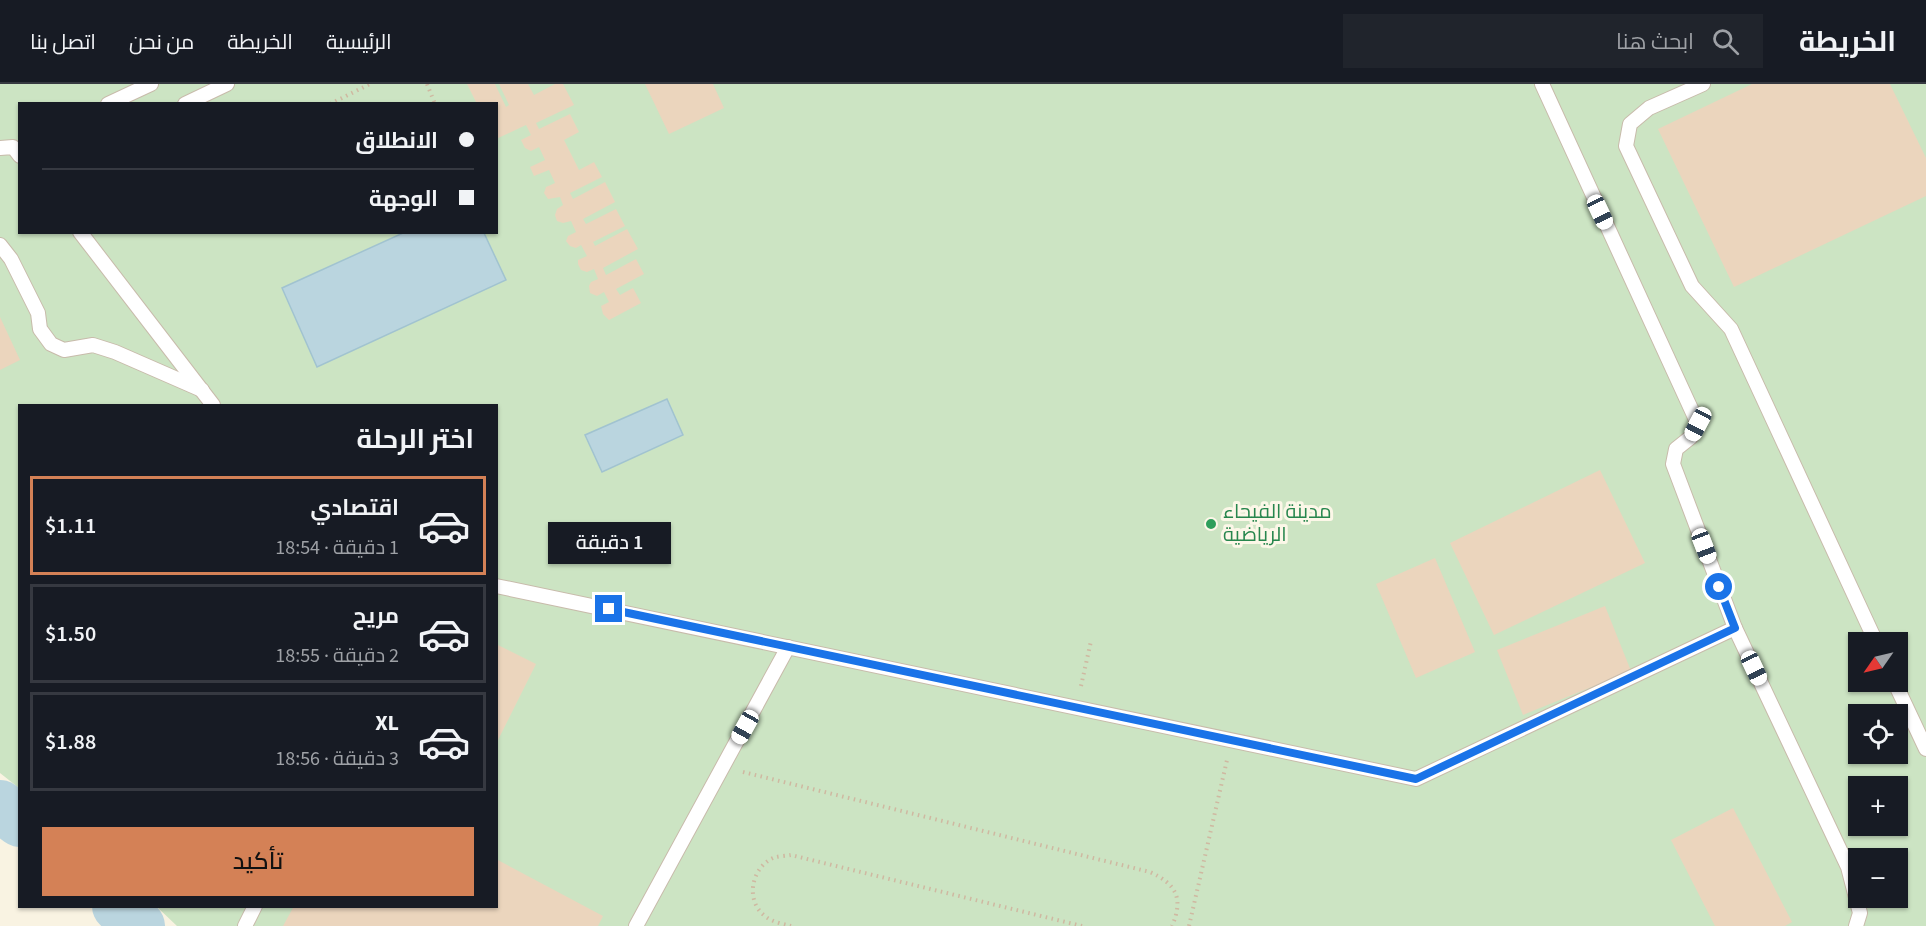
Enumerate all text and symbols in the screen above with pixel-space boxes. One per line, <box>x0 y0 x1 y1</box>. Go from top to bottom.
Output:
search box <box>1343 14 1763 68</box>
text: الخريطة <box>1799 22 1896 62</box>
icon: search <box>1709 25 1742 58</box>
text: ابحث هنا <box>1616 26 1694 58</box>
text: اتصل بنا <box>30 27 96 57</box>
text: من نحن <box>129 27 194 57</box>
text: الخريطة <box>227 27 293 57</box>
text: الرئيسية <box>326 27 392 57</box>
text: الانطلاق <box>355 125 438 157</box>
text: الوجهة <box>369 183 438 215</box>
car <box>1584 192 1616 232</box>
car <box>1682 404 1714 444</box>
text: اختر الرحلة <box>356 420 474 459</box>
text: اقتصادي <box>310 492 399 524</box>
place label: مدينة الفيحاء الرياضية <box>1223 498 1332 549</box>
icon: car <box>417 499 471 553</box>
text: $1.11 <box>45 510 96 542</box>
marker: مدينة الفيحاء الرياضية <box>1204 517 1218 531</box>
callout: 1 دقيقة <box>548 522 670 564</box>
car <box>1689 526 1719 566</box>
text: 1 دقيقة <box>576 529 643 557</box>
text: 1 دقيقة · 18:54 <box>275 534 399 562</box>
route start <box>1705 573 1732 600</box>
route end <box>595 595 622 622</box>
text: مريح <box>353 600 399 632</box>
icon: car <box>417 607 471 661</box>
text: $1.50 <box>45 618 96 650</box>
north arrow <box>1848 632 1908 692</box>
map controls <box>1848 632 1908 908</box>
text: 2 دقيقة · 18:55 <box>275 642 399 670</box>
car <box>1738 648 1770 688</box>
button: locate <box>1848 704 1908 764</box>
text: XL <box>375 707 399 739</box>
car <box>728 707 762 747</box>
icon: car <box>417 715 471 769</box>
text: $1.88 <box>45 726 96 758</box>
text: 3 دقيقة · 18:56 <box>275 745 399 773</box>
button: + <box>1848 776 1908 836</box>
button: تأكيد <box>42 827 474 896</box>
button: − <box>1848 848 1908 908</box>

